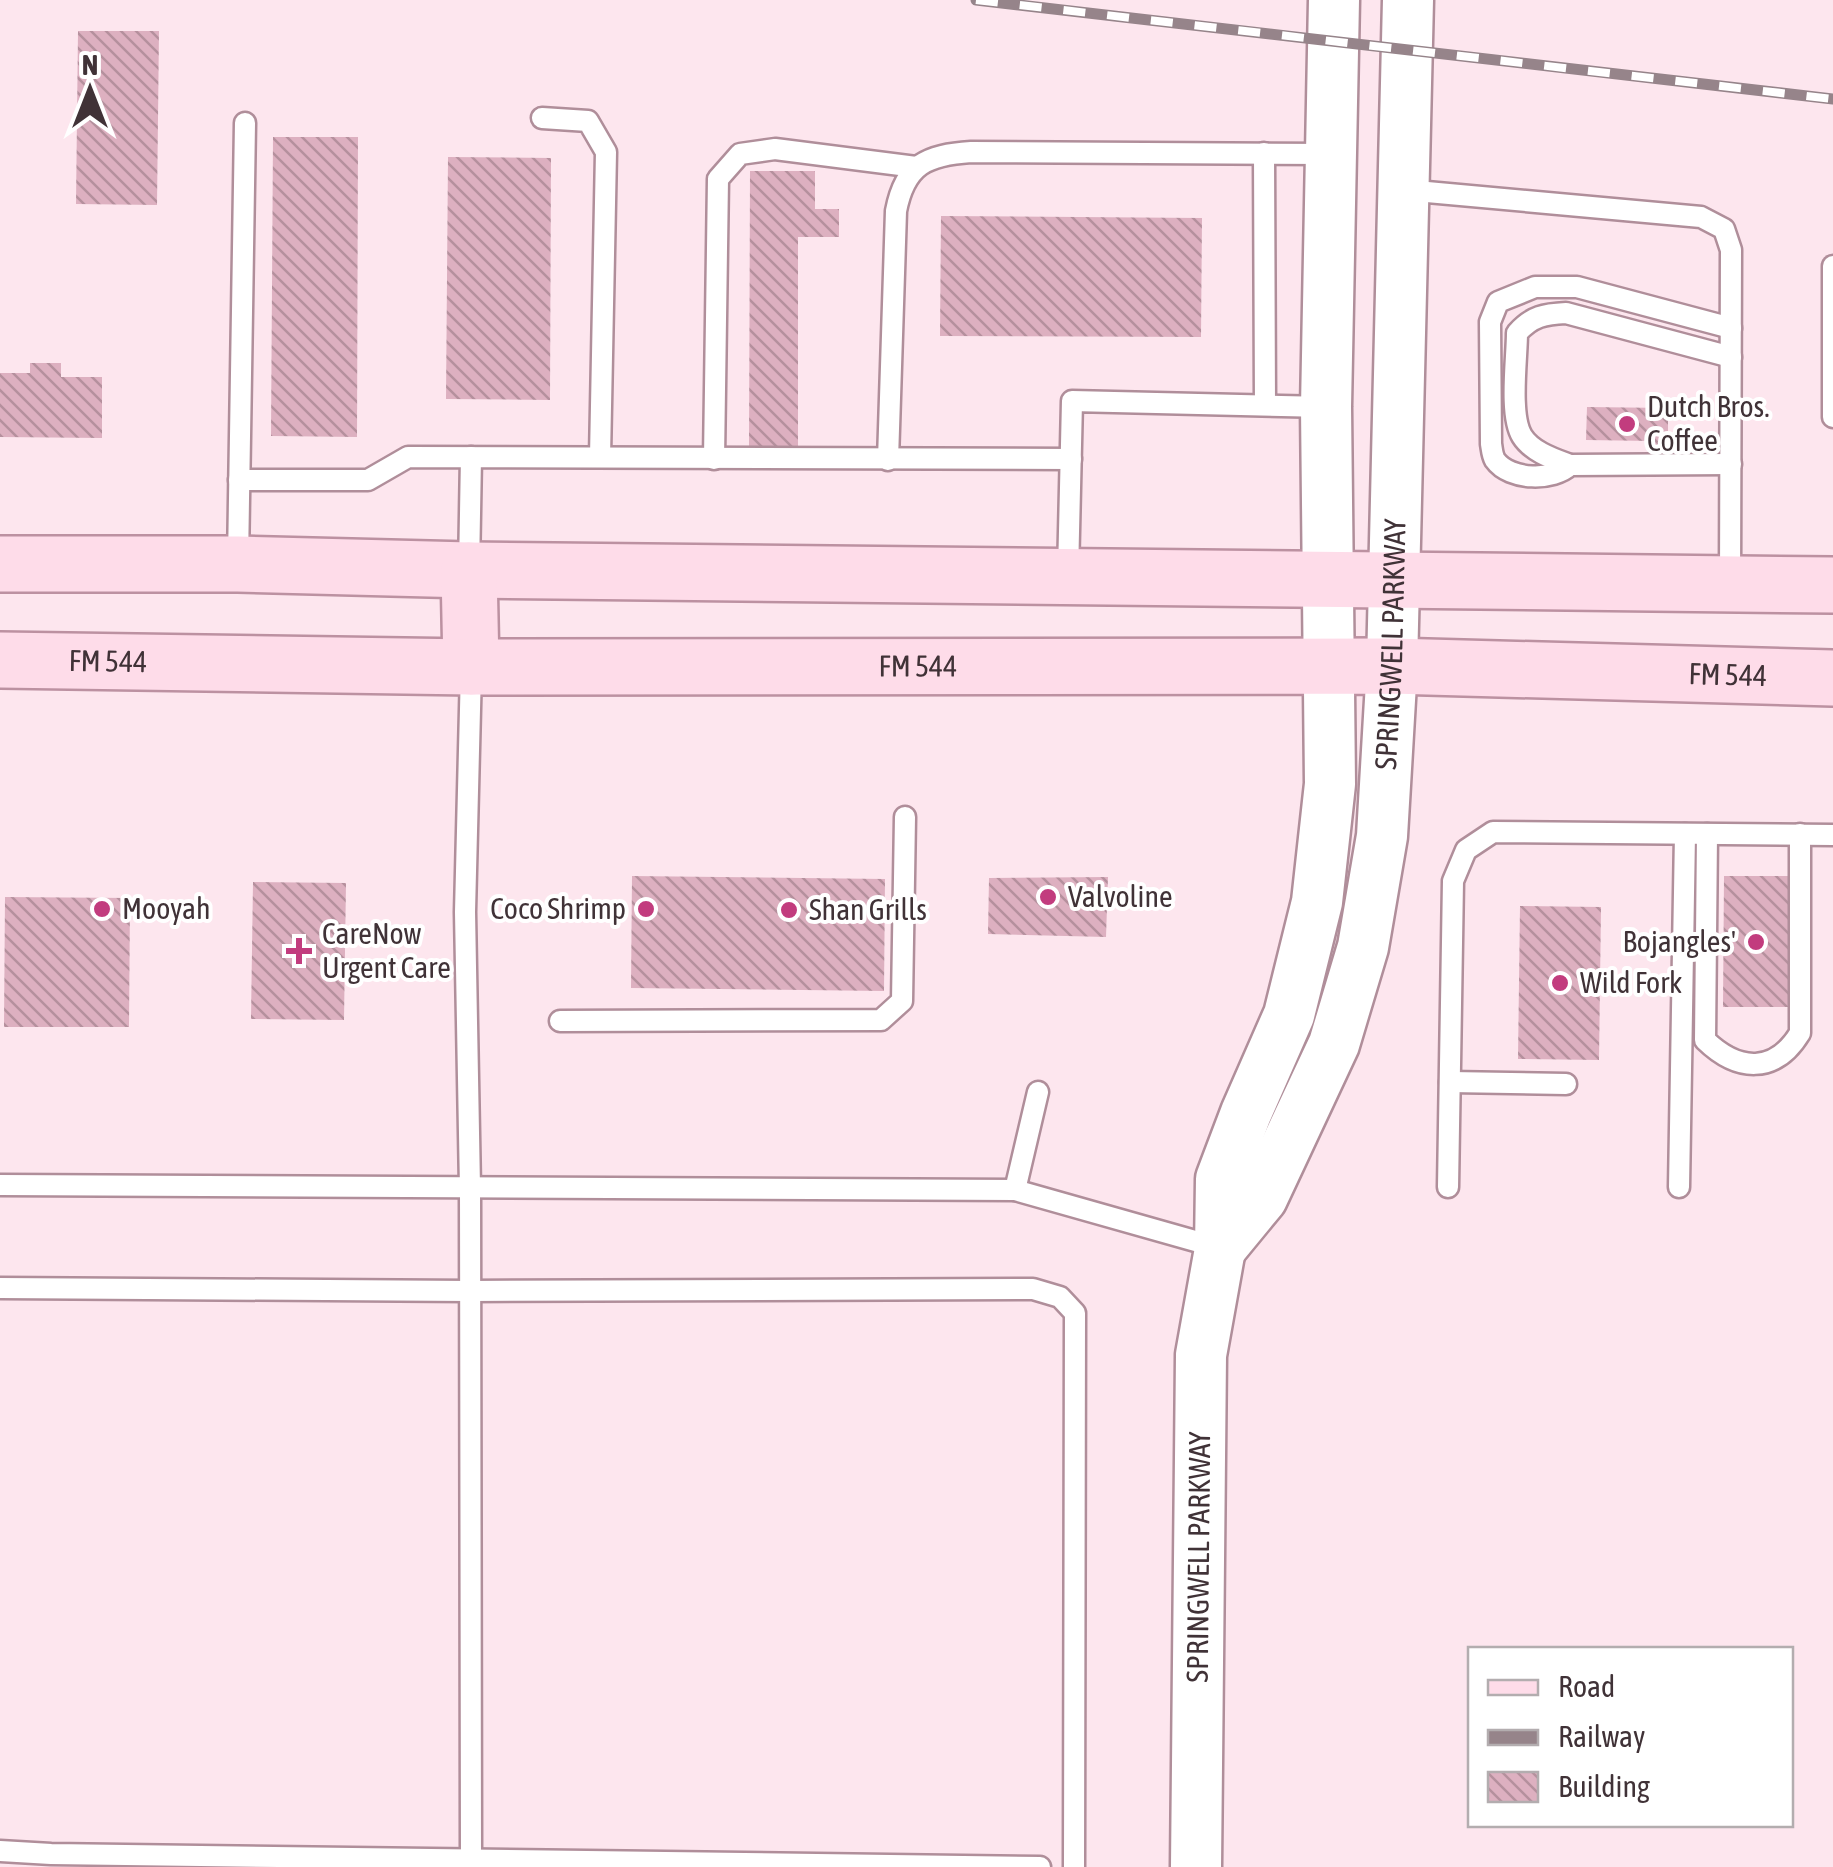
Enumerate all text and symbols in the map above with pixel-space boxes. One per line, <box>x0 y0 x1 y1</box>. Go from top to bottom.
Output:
north arrow <box>40 40 140 140</box>
text: N <box>82 49 98 81</box>
place label: Dutch Bros. Coffee <box>1647 389 1770 457</box>
marker: Dutch Bros. Coffee <box>1616 413 1638 435</box>
street label: SPRINGWELL PARKWAY <box>1368 518 1412 771</box>
street label: FM 544 <box>68 643 148 678</box>
street label: FM 544 <box>879 648 957 683</box>
street label: FM 544 <box>1688 656 1768 692</box>
place label: Valvoline <box>1068 879 1173 913</box>
marker: Valvoline <box>1037 886 1059 908</box>
place label: Mooyah <box>122 891 211 925</box>
place label: Coco Shrimp <box>490 891 626 925</box>
place label: Shan Grills <box>809 892 927 926</box>
marker: Mooyah <box>91 898 113 920</box>
marker: Coco Shrimp <box>635 898 657 920</box>
marker: Shan Grills <box>778 899 800 921</box>
place label: CareNow Urgent Care <box>322 916 451 984</box>
place label: Bojangles' <box>1623 924 1736 958</box>
marker: Bojangles' <box>1745 931 1767 953</box>
marker: CareNow Urgent Care <box>286 938 312 964</box>
place label: Wild Fork <box>1580 965 1682 999</box>
marker: Wild Fork <box>1549 972 1571 994</box>
street label: SPRINGWELL PARKWAY <box>1180 1431 1216 1683</box>
legend <box>1468 1647 1793 1827</box>
text: Road <box>1558 1669 1615 1703</box>
text: Railway <box>1558 1719 1645 1753</box>
text: Building <box>1558 1769 1650 1803</box>

